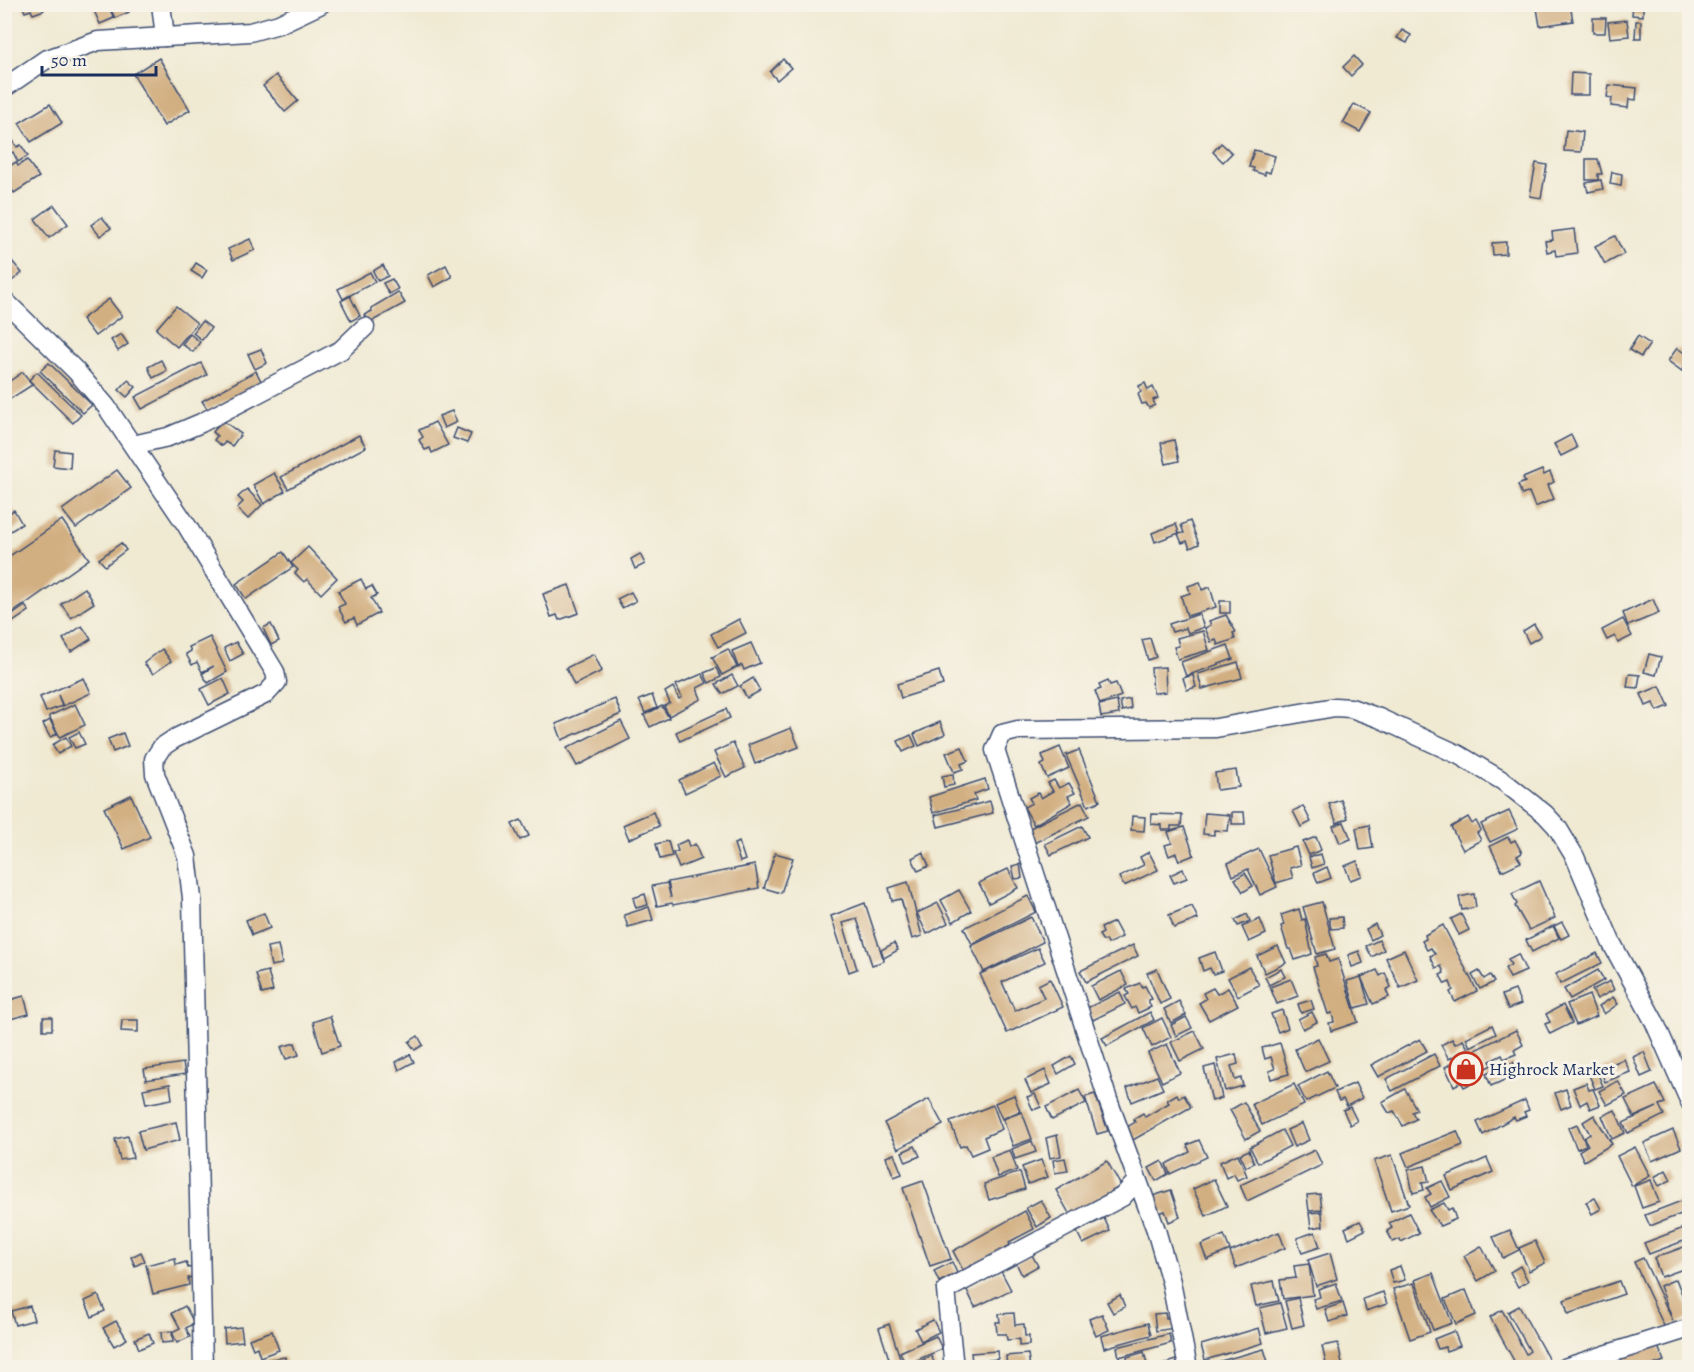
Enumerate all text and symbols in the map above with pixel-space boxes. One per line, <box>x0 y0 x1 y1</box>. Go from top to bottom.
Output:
scale bar <box>42 39 156 77</box>
text: 50 m <box>51 48 87 72</box>
shop icon: Highrock Market <box>1448 1051 1484 1087</box>
place label: Highrock Market <box>1489 1057 1615 1081</box>

